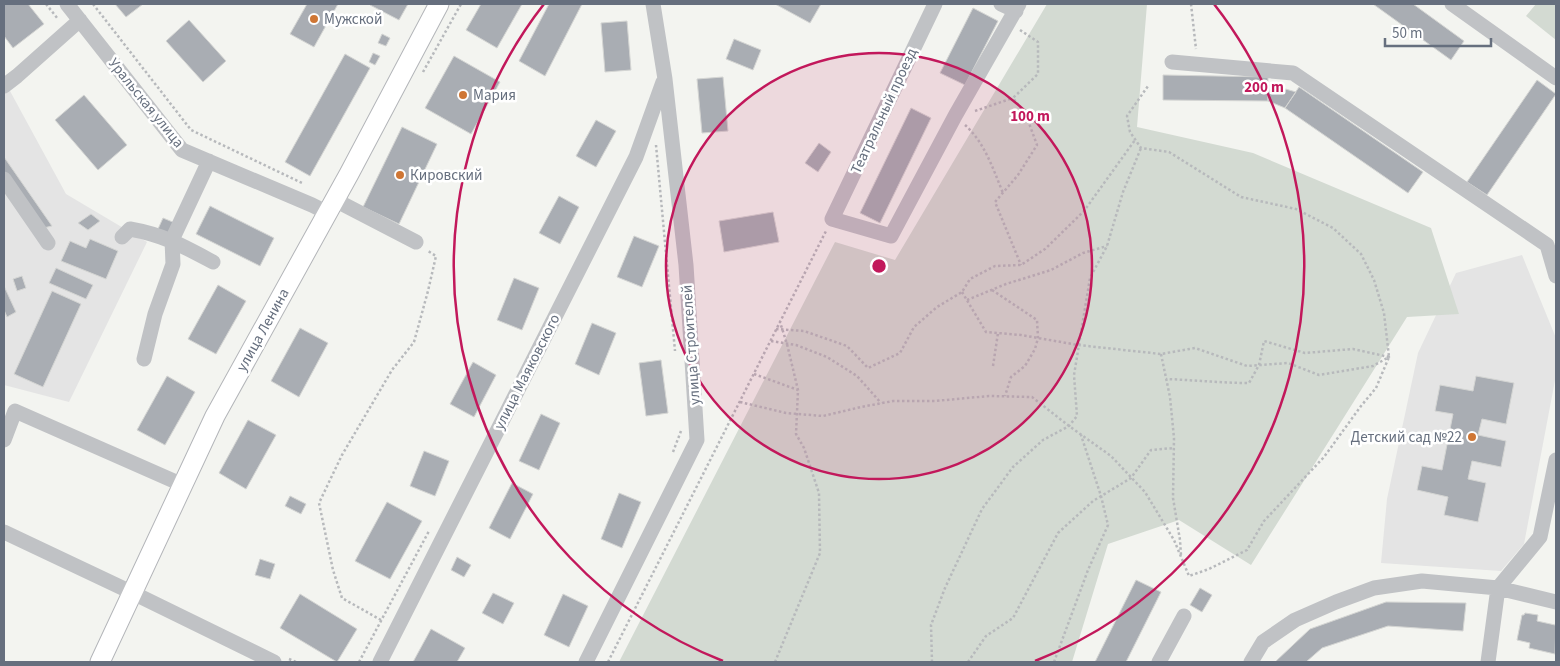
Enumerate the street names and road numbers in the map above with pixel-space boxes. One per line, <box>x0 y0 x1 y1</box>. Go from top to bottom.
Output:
street label: Театральный проезд <box>846 45 922 177</box>
street label: Уральская улица <box>103 54 189 152</box>
street label: улица Строителей <box>676 284 706 406</box>
street label: улица Ленина <box>231 285 295 375</box>
street label: улица Маяковского <box>489 311 565 433</box>

